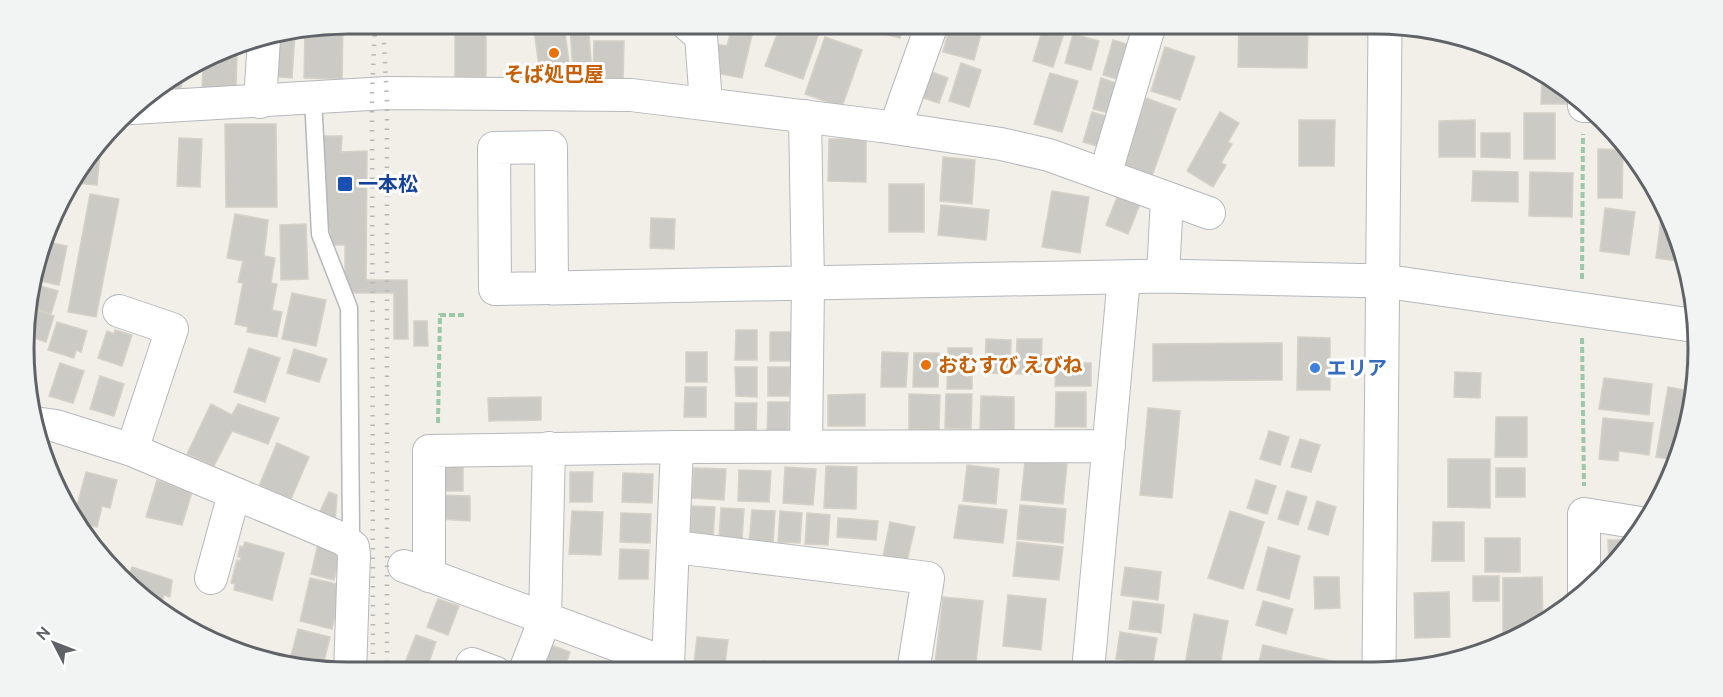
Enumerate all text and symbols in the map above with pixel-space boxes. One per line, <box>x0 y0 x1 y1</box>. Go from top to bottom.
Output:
marker: そば処巴屋 <box>547 46 561 60</box>
place label: そば処巴屋 <box>504 62 604 85</box>
place label: 一本松 <box>358 172 418 195</box>
marker: 一本松 <box>336 175 354 193</box>
place label: おむすび えびね <box>938 353 1083 376</box>
place label: エリア <box>1327 356 1387 379</box>
marker: おむすび えびね <box>919 358 933 372</box>
marker: エリア <box>1308 361 1322 375</box>
north arrow <box>24 613 84 673</box>
text: N <box>32 623 54 643</box>

